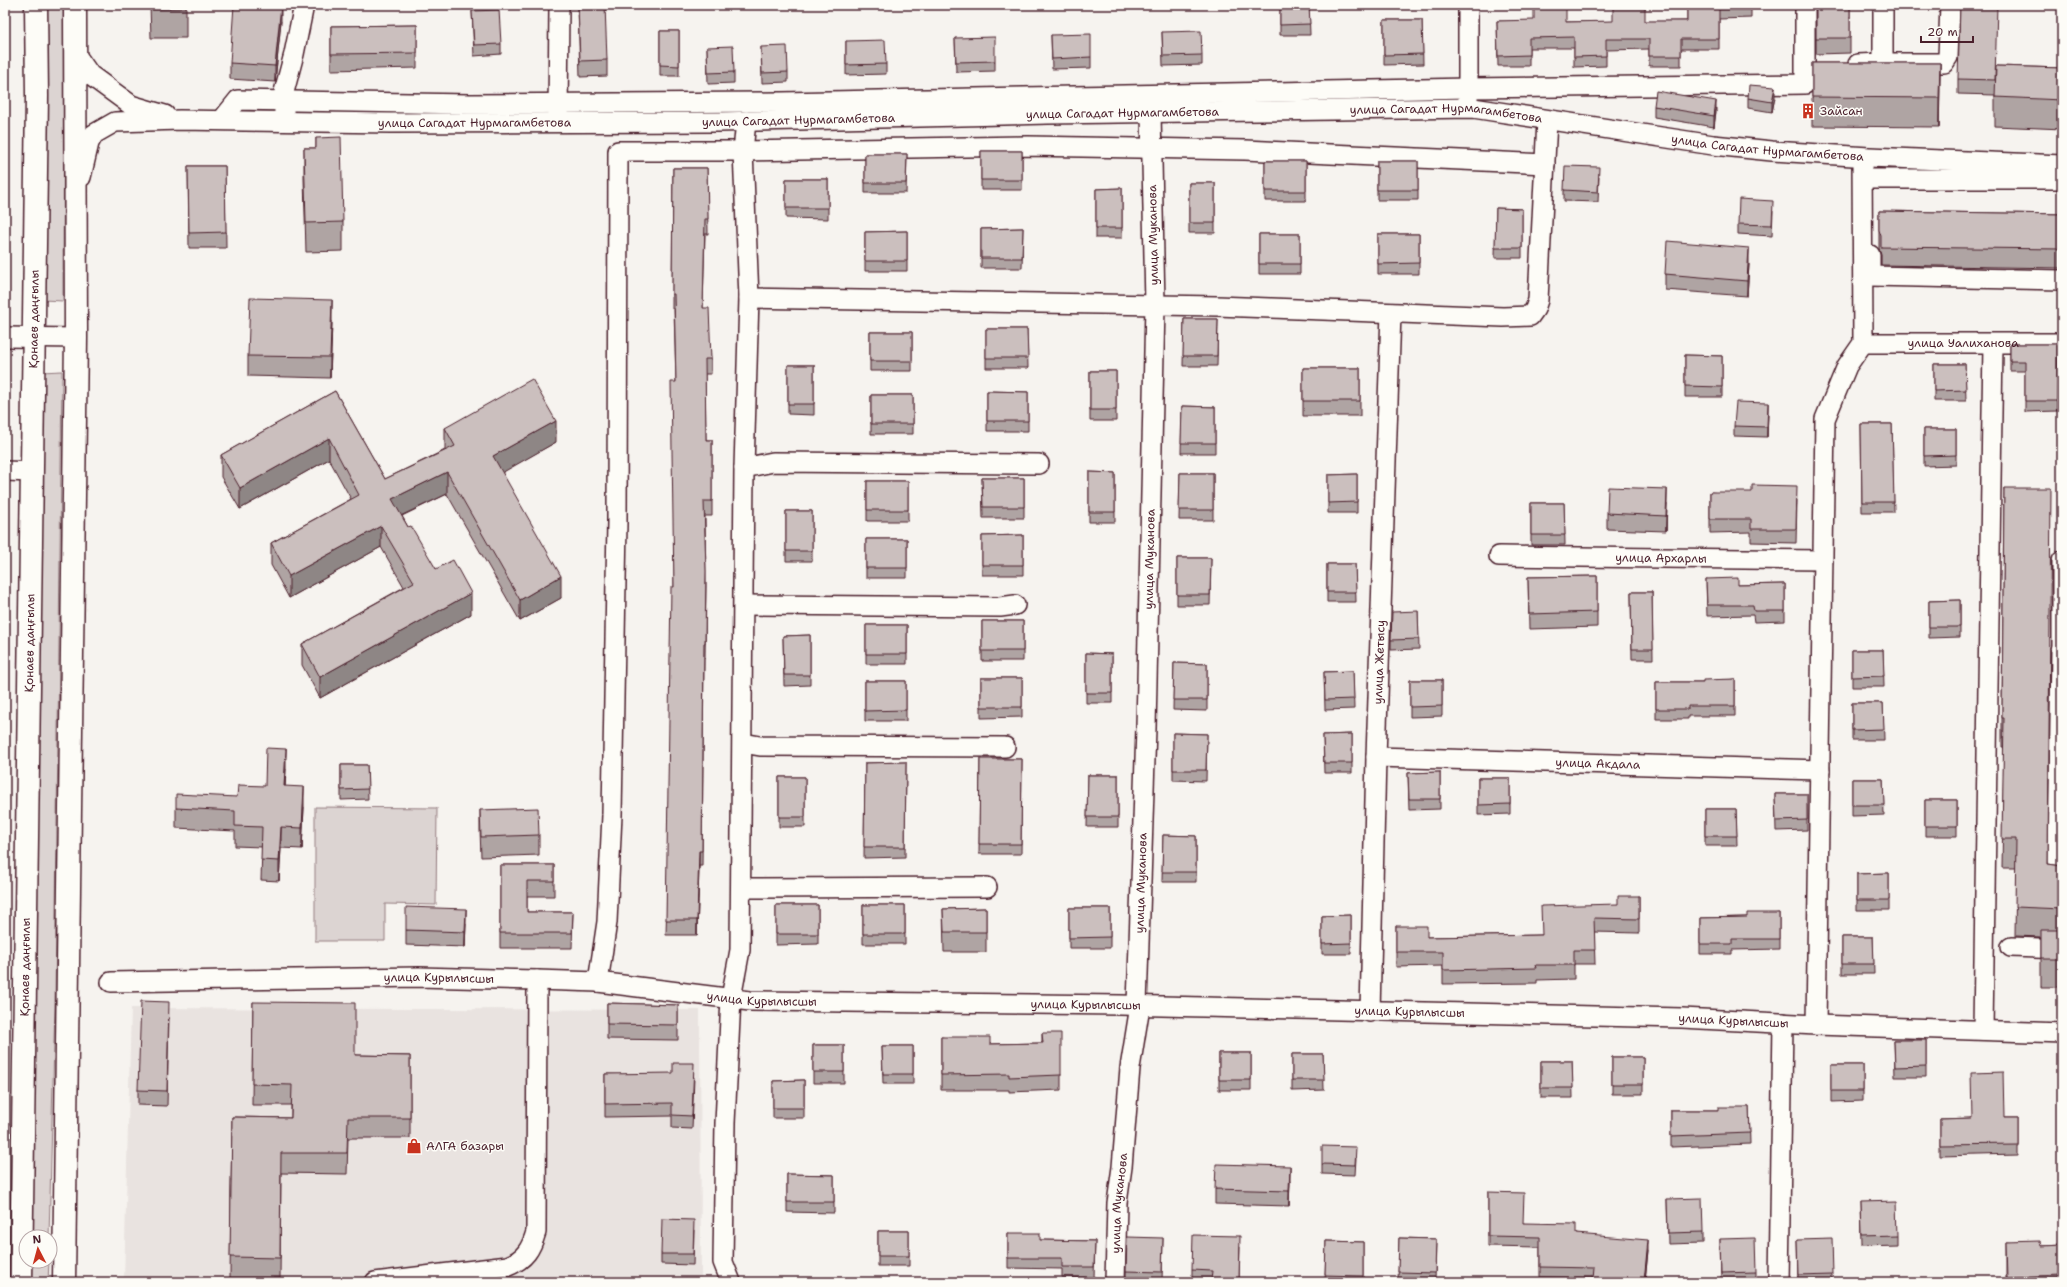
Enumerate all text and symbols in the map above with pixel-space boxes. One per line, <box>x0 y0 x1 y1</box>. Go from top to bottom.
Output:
scale bar <box>1921 18 1973 44</box>
text: 20 m <box>1927 24 1958 40</box>
street label: улица Сагадат Нурмагамбетова <box>1350 100 1544 127</box>
building icon: Зайсан <box>1799 102 1817 120</box>
place label: Зайсан <box>1820 103 1863 119</box>
street label: улица Сагадат Нурмагамбетова <box>1026 104 1220 123</box>
street label: улица Сагадат Нурмагамбетова <box>702 110 896 130</box>
street label: улица Сагадат Нурмагамбетова <box>378 114 572 131</box>
street label: улица Сагадат Нурмагамбетова <box>1670 131 1865 165</box>
street label: улица Муканова <box>1144 184 1162 285</box>
street label: Қонаев даңғылы <box>25 270 43 369</box>
street label: улица Уалиханова <box>1907 335 2019 351</box>
street label: улица Муканова <box>1141 508 1159 610</box>
street label: улица Архарлы <box>1615 549 1707 567</box>
street label: Қонаев даңғылы <box>21 594 38 692</box>
street label: улица Жетысу <box>1370 620 1389 705</box>
street label: улица Акдала <box>1555 754 1641 773</box>
street label: улица Муканова <box>1131 832 1151 934</box>
street label: Қонаев даңғылы <box>17 918 34 1016</box>
street label: улица Курылысшы <box>384 969 494 987</box>
street label: улица Курылысшы <box>706 988 817 1010</box>
street label: улица Курылысшы <box>1030 996 1141 1013</box>
street label: улица Курылысшы <box>1354 1002 1465 1021</box>
street label: улица Курылысшы <box>1678 1010 1789 1032</box>
shop icon: АЛГА базары <box>405 1137 423 1155</box>
place label: АЛГА базары <box>426 1138 504 1154</box>
street label: улица Муканова <box>1108 1152 1131 1254</box>
north arrow <box>18 1229 58 1269</box>
text: N <box>32 1232 42 1247</box>

